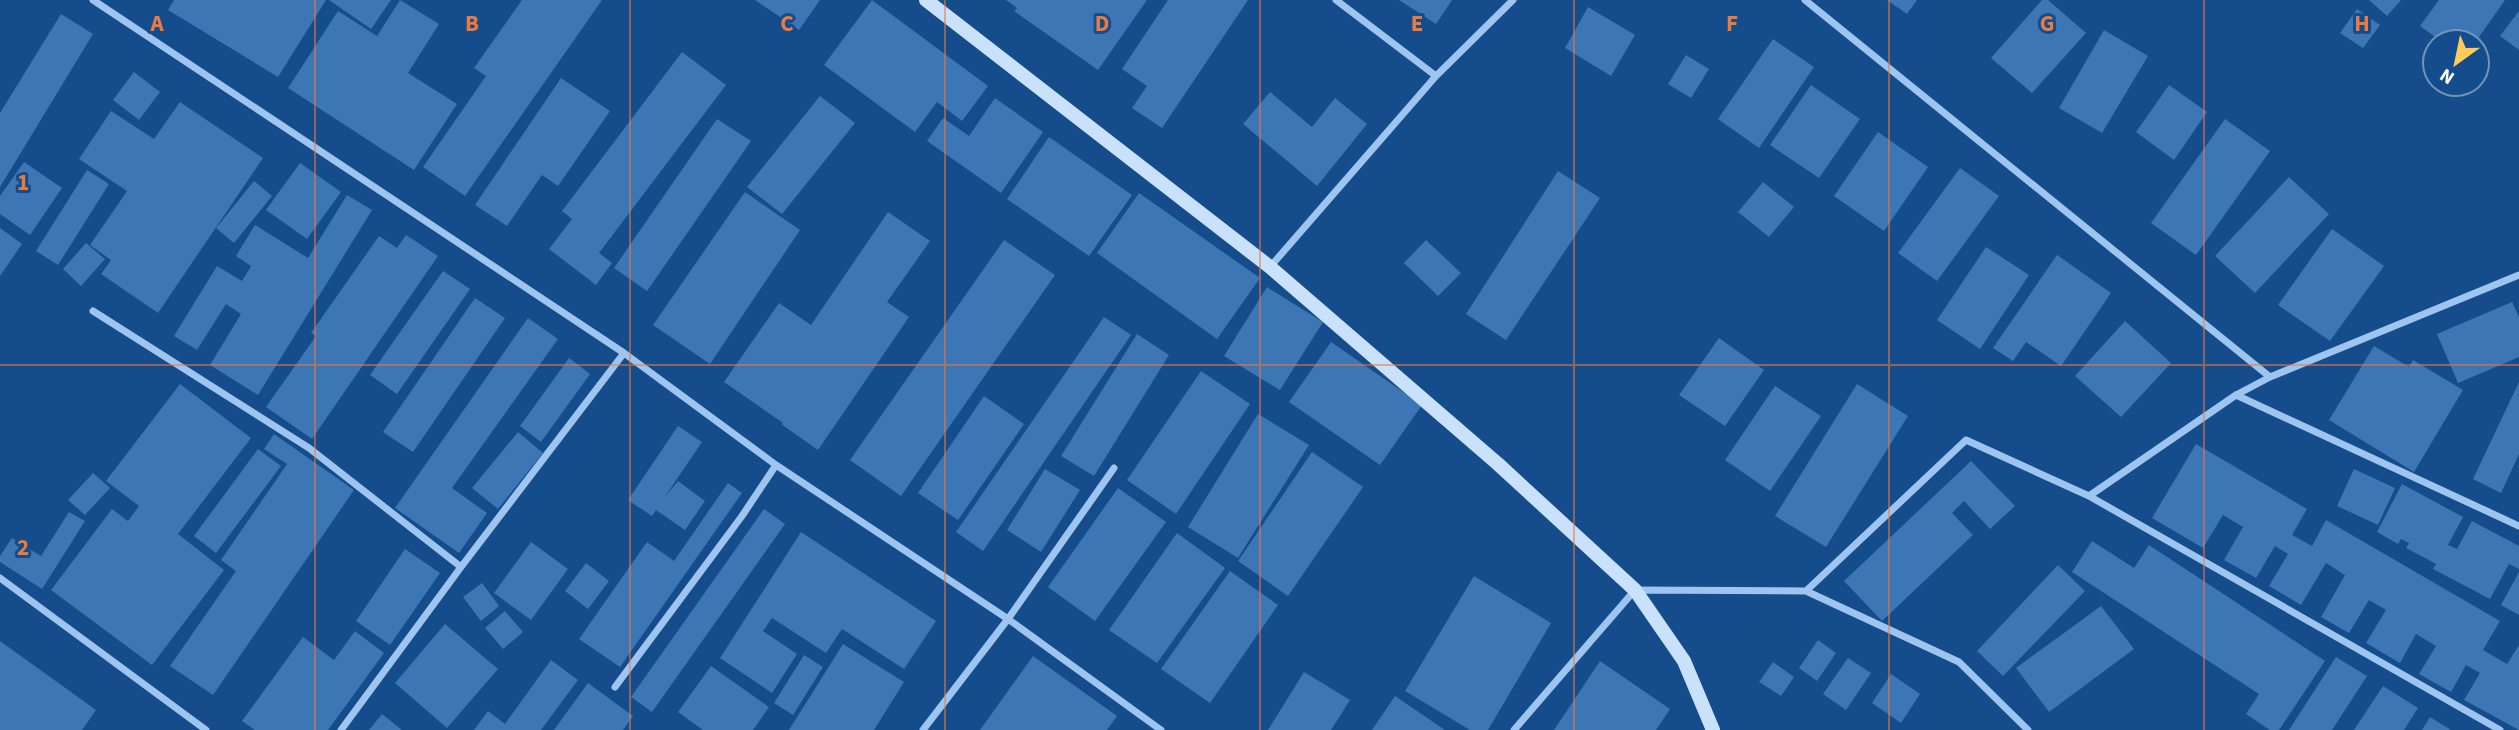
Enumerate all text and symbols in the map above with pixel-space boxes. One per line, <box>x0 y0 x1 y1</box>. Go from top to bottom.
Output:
text: A <box>149 7 164 40</box>
text: B <box>465 7 479 40</box>
text: C <box>780 7 794 40</box>
text: D <box>1095 7 1109 40</box>
text: E <box>1411 7 1423 40</box>
text: F <box>1726 7 1738 40</box>
text: G <box>2040 7 2054 40</box>
text: H <box>2354 7 2370 40</box>
north arrow <box>2421 28 2491 98</box>
text: N <box>2435 61 2460 91</box>
text: 1 <box>17 166 29 199</box>
text: 2 <box>17 531 29 564</box>

